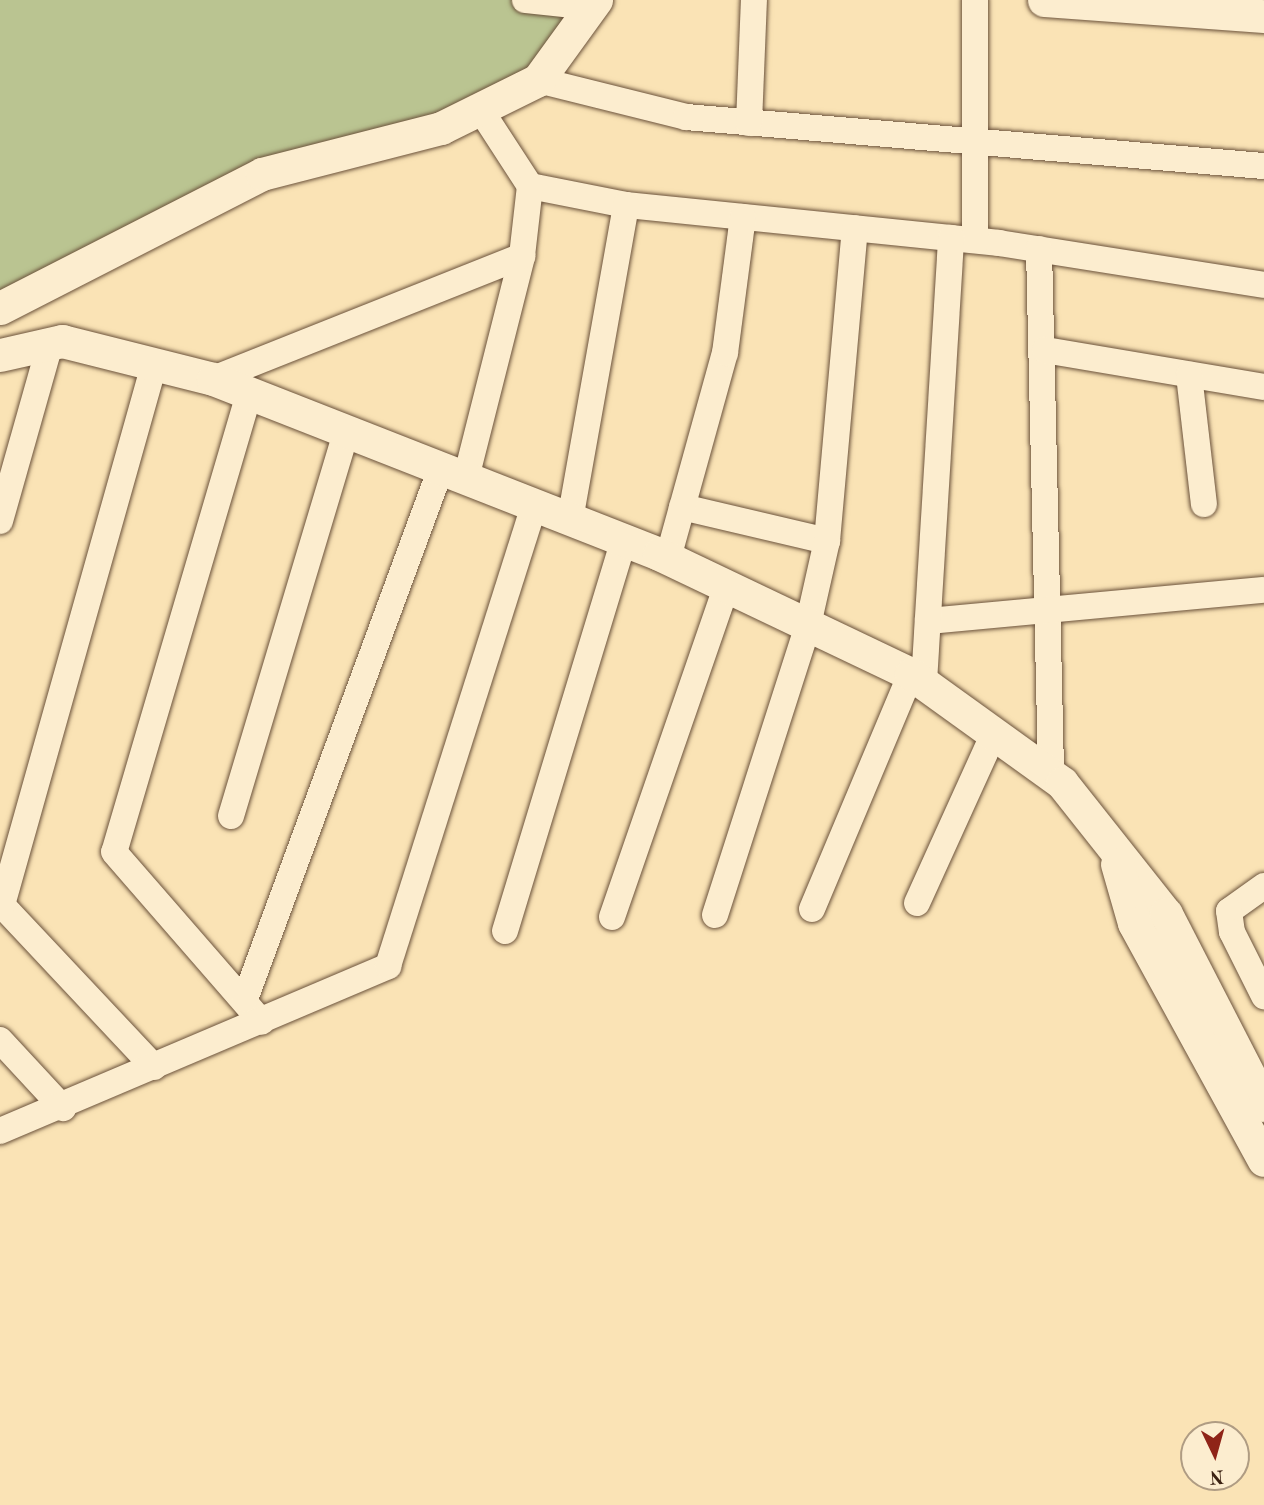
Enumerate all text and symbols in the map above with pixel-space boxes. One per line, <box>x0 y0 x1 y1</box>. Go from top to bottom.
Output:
north arrow <box>1180 1421 1250 1491</box>
text: N <box>1209 1465 1225 1486</box>

